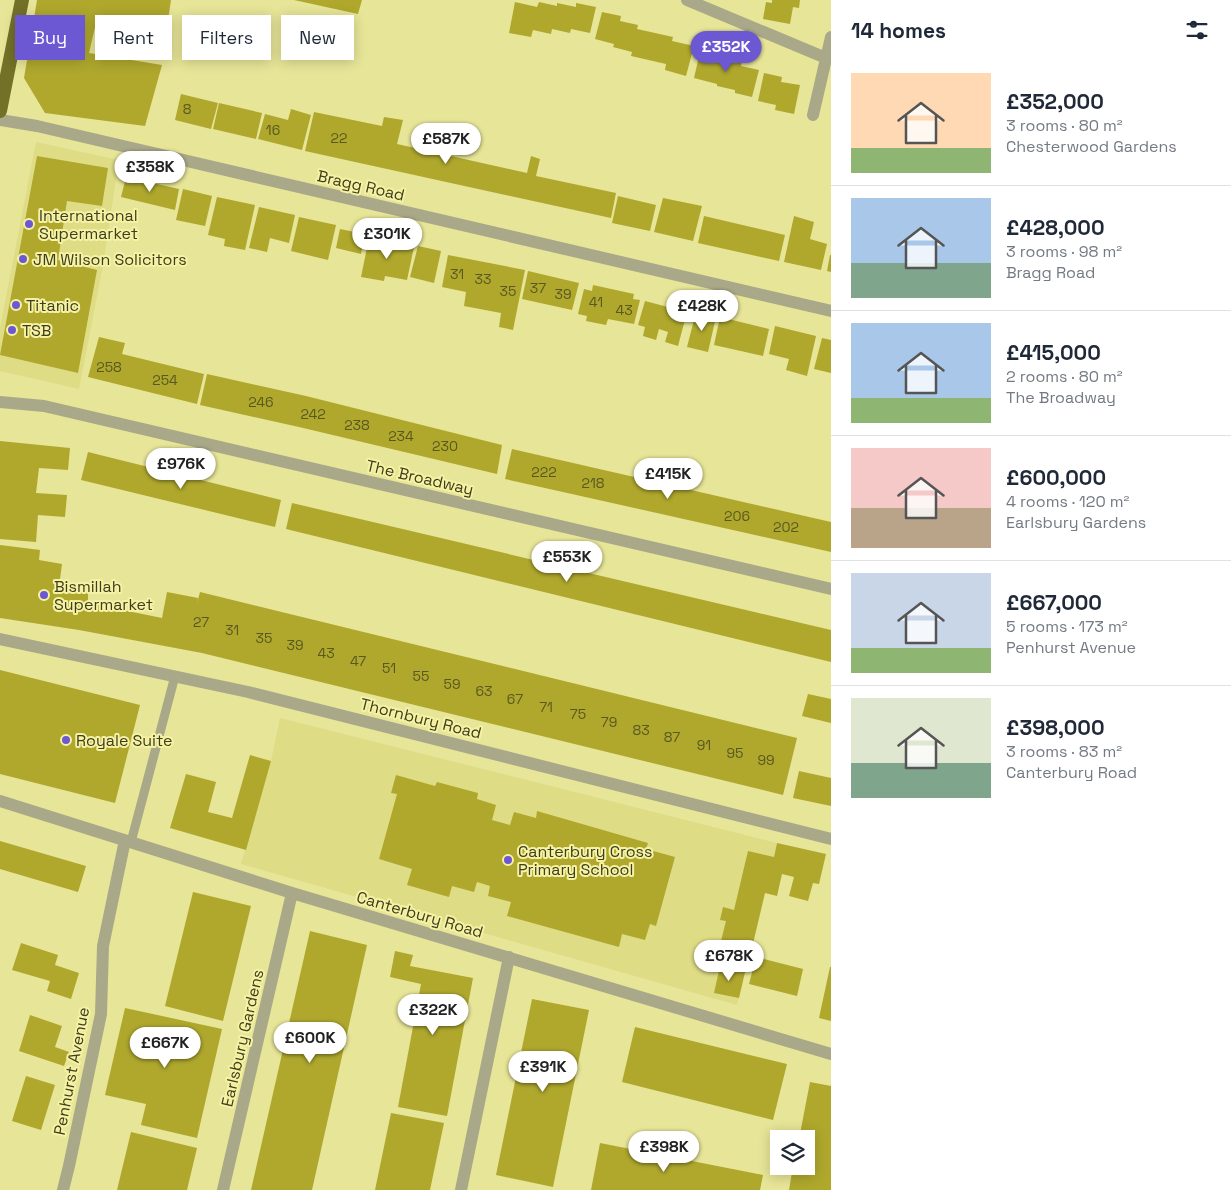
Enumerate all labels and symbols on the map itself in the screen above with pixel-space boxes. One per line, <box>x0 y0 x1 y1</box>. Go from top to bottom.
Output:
pin: £352K <box>691 30 761 73</box>
house number: 8 <box>183 100 192 118</box>
house number: 16 <box>266 121 280 139</box>
pin: £587K <box>411 122 481 165</box>
house number: 22 <box>331 129 347 147</box>
pin: £358K <box>115 150 185 193</box>
street label: Bragg Road <box>315 165 407 206</box>
place label: International Supermarket <box>39 205 138 244</box>
marker: International Supermarket <box>23 218 35 230</box>
pin: £301K <box>352 218 422 260</box>
place label: JM Wilson Solicitors <box>33 249 187 270</box>
marker: JM Wilson Solicitors <box>17 253 29 265</box>
house number: 31 <box>450 265 464 283</box>
house number: 33 <box>475 270 491 288</box>
house number: 37 <box>530 279 546 297</box>
house number: 35 <box>500 282 516 300</box>
house number: 39 <box>554 285 572 303</box>
pin: £428K <box>667 290 737 332</box>
house number: 41 <box>589 293 603 311</box>
place label: Titanic <box>26 295 79 316</box>
marker: Titanic <box>10 299 22 311</box>
house number: 43 <box>615 301 633 319</box>
place label: TSB <box>22 320 51 341</box>
marker: TSB <box>6 324 18 336</box>
house number: 258 <box>96 358 122 376</box>
house number: 254 <box>152 371 178 389</box>
house number: 246 <box>248 393 274 411</box>
house number: 242 <box>300 405 326 423</box>
house number: 238 <box>344 416 370 434</box>
house number: 234 <box>388 427 414 445</box>
house number: 230 <box>432 437 458 455</box>
pin: £976K <box>146 448 216 490</box>
street label: The Broadway <box>364 455 476 500</box>
pin: £415K <box>633 458 703 500</box>
house number: 222 <box>531 463 557 481</box>
house number: 218 <box>581 474 605 492</box>
house number: 206 <box>724 507 750 525</box>
house number: 202 <box>773 518 799 536</box>
pin: £553K <box>532 540 602 583</box>
place label: Bismillah Supermarket <box>54 576 153 615</box>
marker: Bismillah Supermarket <box>38 589 50 601</box>
house number: 27 <box>193 613 209 631</box>
house number: 31 <box>225 621 239 639</box>
house number: 35 <box>256 629 272 647</box>
house number: 39 <box>286 636 304 654</box>
house number: 43 <box>317 644 335 662</box>
house number: 47 <box>350 652 366 670</box>
house number: 51 <box>382 659 396 677</box>
house number: 55 <box>413 667 429 685</box>
house number: 59 <box>444 675 460 693</box>
house number: 63 <box>475 682 493 700</box>
house number: 67 <box>507 690 523 708</box>
street label: Thornbury Road <box>358 693 484 744</box>
house number: 71 <box>539 698 553 716</box>
house number: 75 <box>570 705 586 723</box>
house number: 79 <box>601 713 617 731</box>
house number: 83 <box>632 721 650 739</box>
house number: 87 <box>664 728 680 746</box>
place label: Royale Suite <box>76 730 173 751</box>
marker: Royale Suite <box>60 734 72 746</box>
house number: 91 <box>697 736 711 754</box>
house number: 95 <box>727 744 743 762</box>
house number: 99 <box>757 751 775 769</box>
place label: Canterbury Cross Primary School <box>518 841 652 880</box>
marker: Canterbury Cross Primary School <box>502 854 514 866</box>
street label: Canterbury Road <box>354 886 486 943</box>
pin: £678K <box>694 940 764 982</box>
street label: Earlsbury Gardens <box>216 967 268 1109</box>
pin: £322K <box>398 994 468 1036</box>
street label: Penhurst Avenue <box>49 1005 94 1137</box>
pin: £600K <box>275 1022 345 1064</box>
pin: £667K <box>130 1026 200 1069</box>
pin: £391K <box>508 1050 578 1093</box>
pin: £398K <box>629 1130 699 1173</box>

